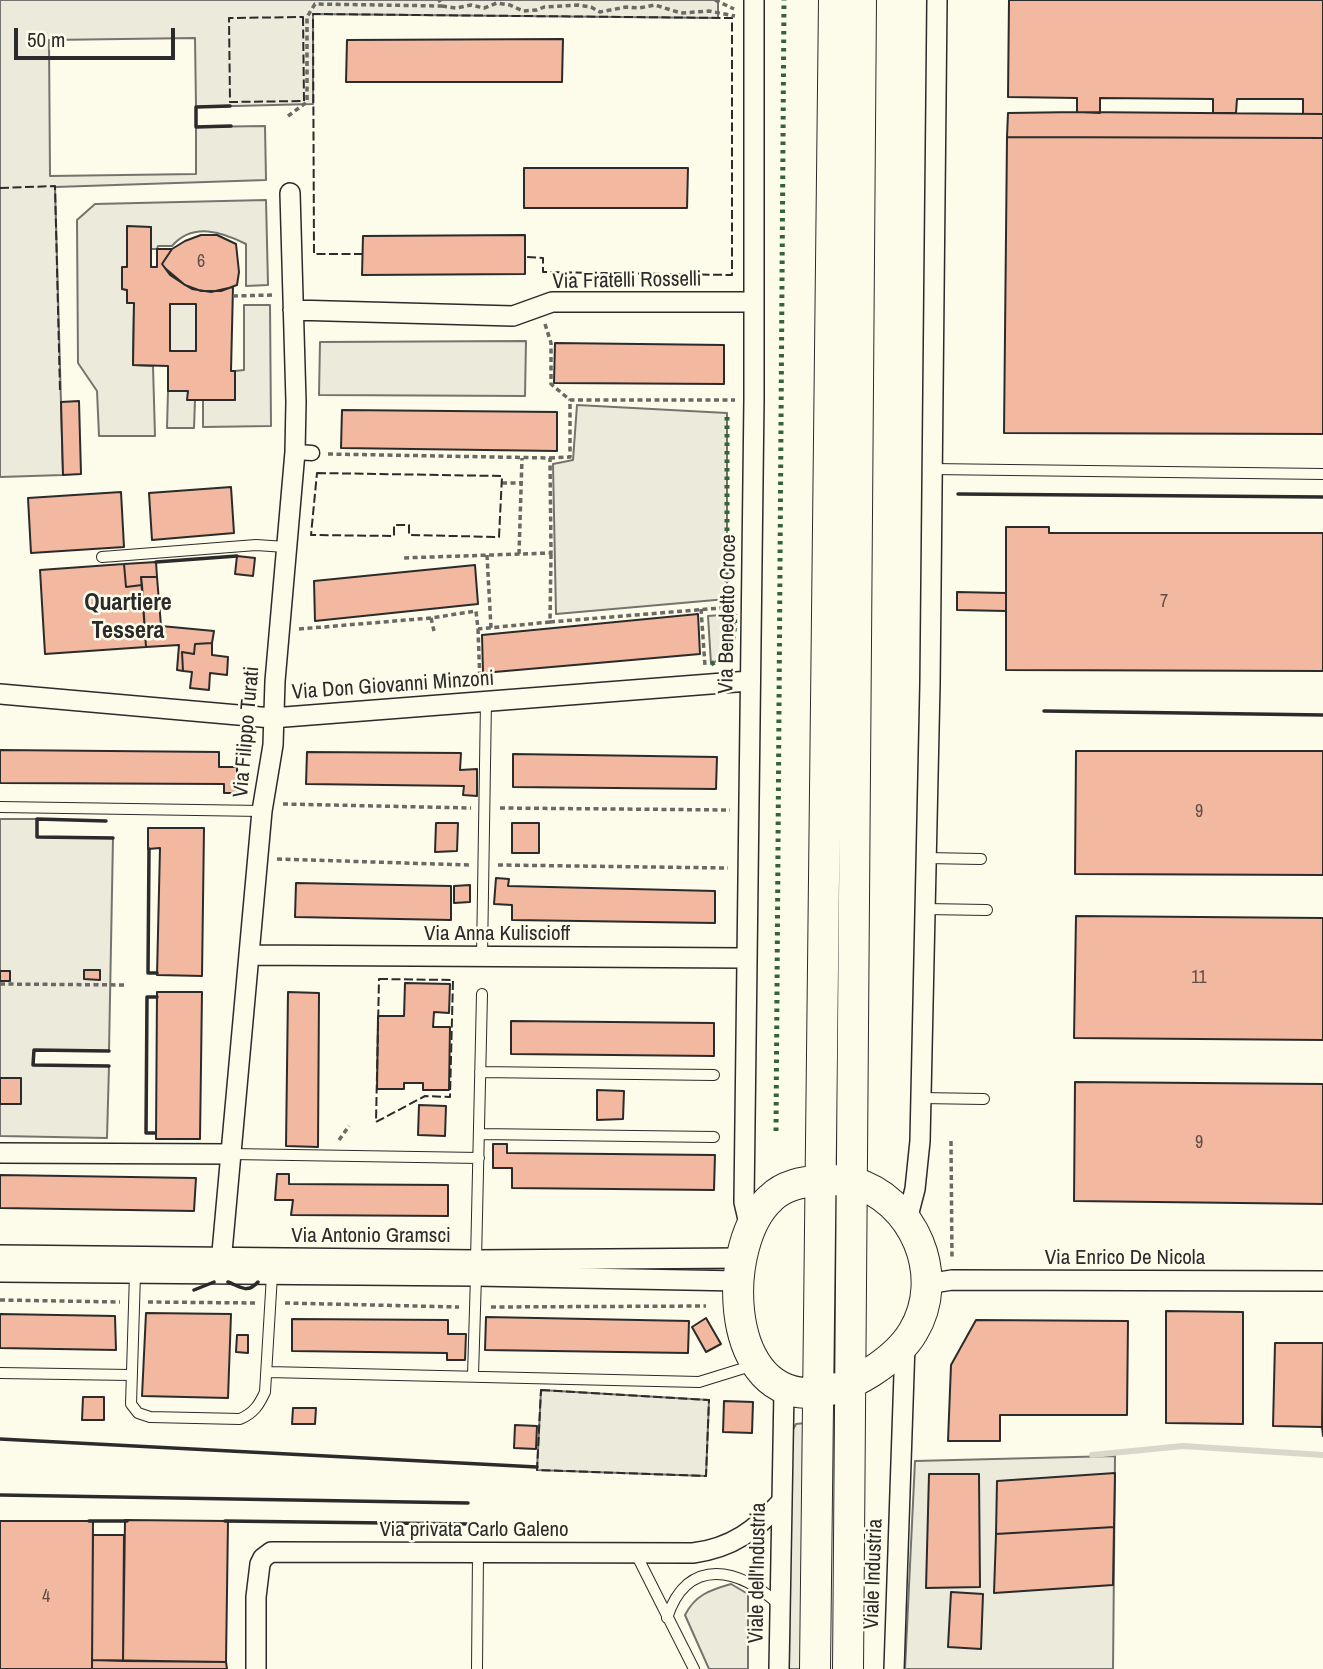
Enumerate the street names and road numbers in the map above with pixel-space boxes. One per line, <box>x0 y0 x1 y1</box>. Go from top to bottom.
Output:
street label: Via Fratelli Rosselli <box>552 267 702 295</box>
street label: Via Benedetto Croce <box>714 534 742 694</box>
street label: Via Filippo Turati <box>229 666 265 798</box>
street label: Via Don Giovanni Minzoni <box>291 666 495 706</box>
street label: Via Anna Kuliscioff <box>424 921 570 947</box>
street label: Via Antonio Gramsci <box>291 1223 451 1249</box>
street label: Via Enrico De Nicola <box>1045 1245 1205 1271</box>
street label: Viale dell'Industria <box>744 1502 772 1644</box>
street label: Via privata Carlo Galeno <box>379 1517 569 1543</box>
street label: Viale Industria <box>859 1518 889 1630</box>

